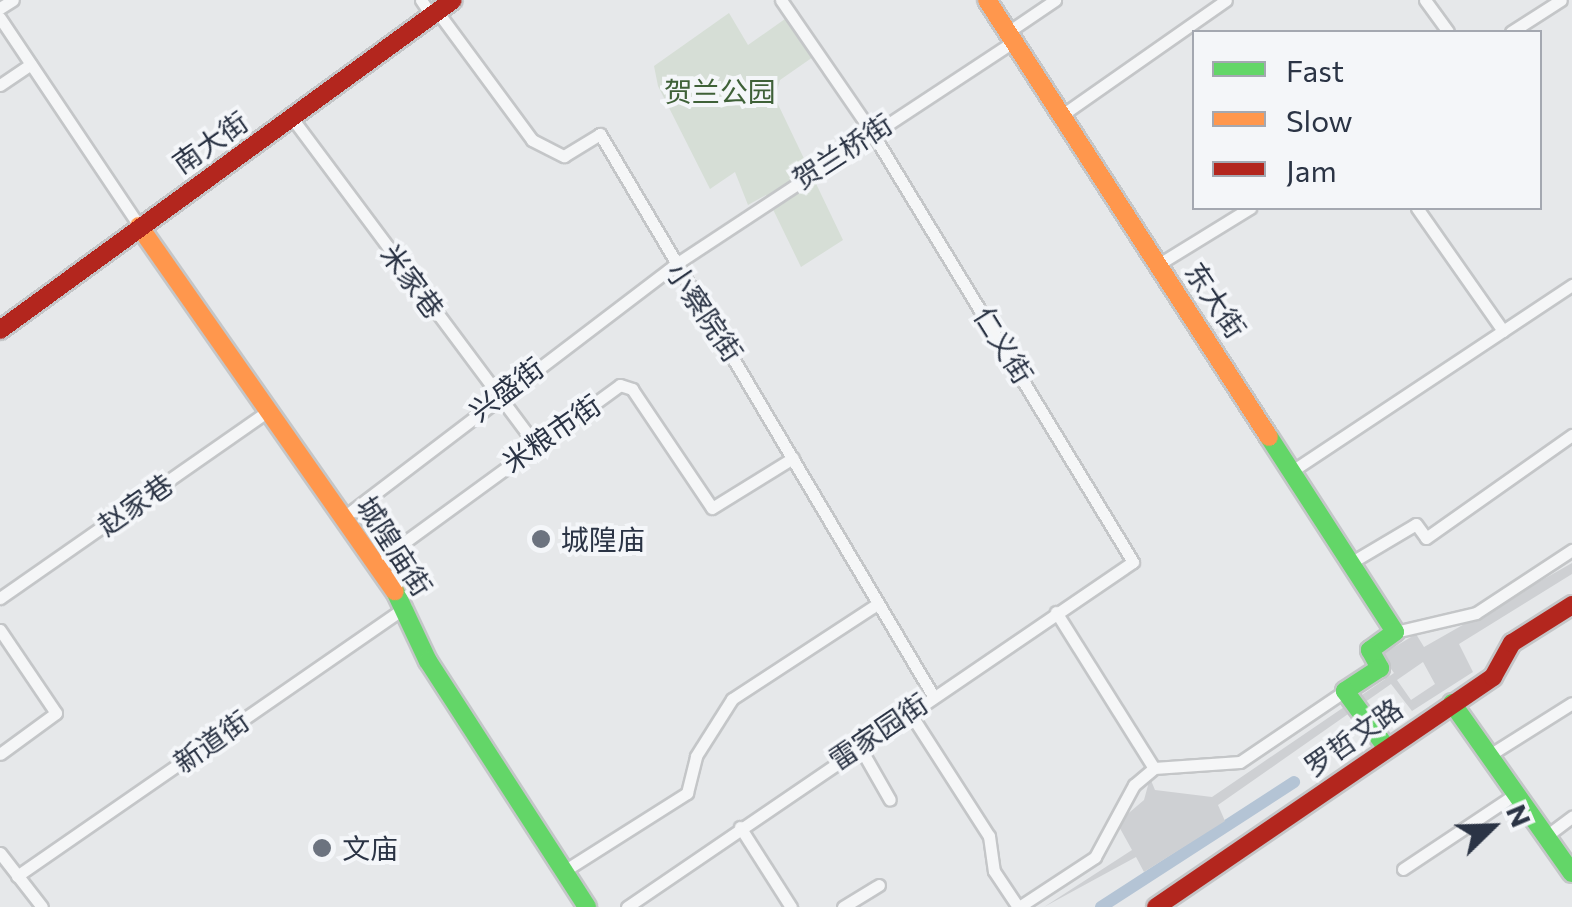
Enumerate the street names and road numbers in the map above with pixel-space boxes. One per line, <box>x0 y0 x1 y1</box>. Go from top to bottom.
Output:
street label: 南大街 <box>166 104 254 180</box>
street label: 贺兰桥街 <box>786 106 898 196</box>
street label: 米家巷 <box>374 237 452 325</box>
street label: 小察院街 <box>660 256 750 368</box>
street label: 东大街 <box>1179 256 1253 344</box>
street label: 仁义街 <box>967 300 1041 390</box>
street label: 兴盛街 <box>462 350 550 428</box>
street label: 米粮市街 <box>495 387 607 479</box>
street label: 赵家巷 <box>91 466 179 542</box>
street label: 城隍庙街 <box>350 490 440 602</box>
street label: 雷家园街 <box>822 686 934 776</box>
street label: 罗哲文路 <box>1297 691 1409 783</box>
street label: 新道街 <box>167 703 255 779</box>

